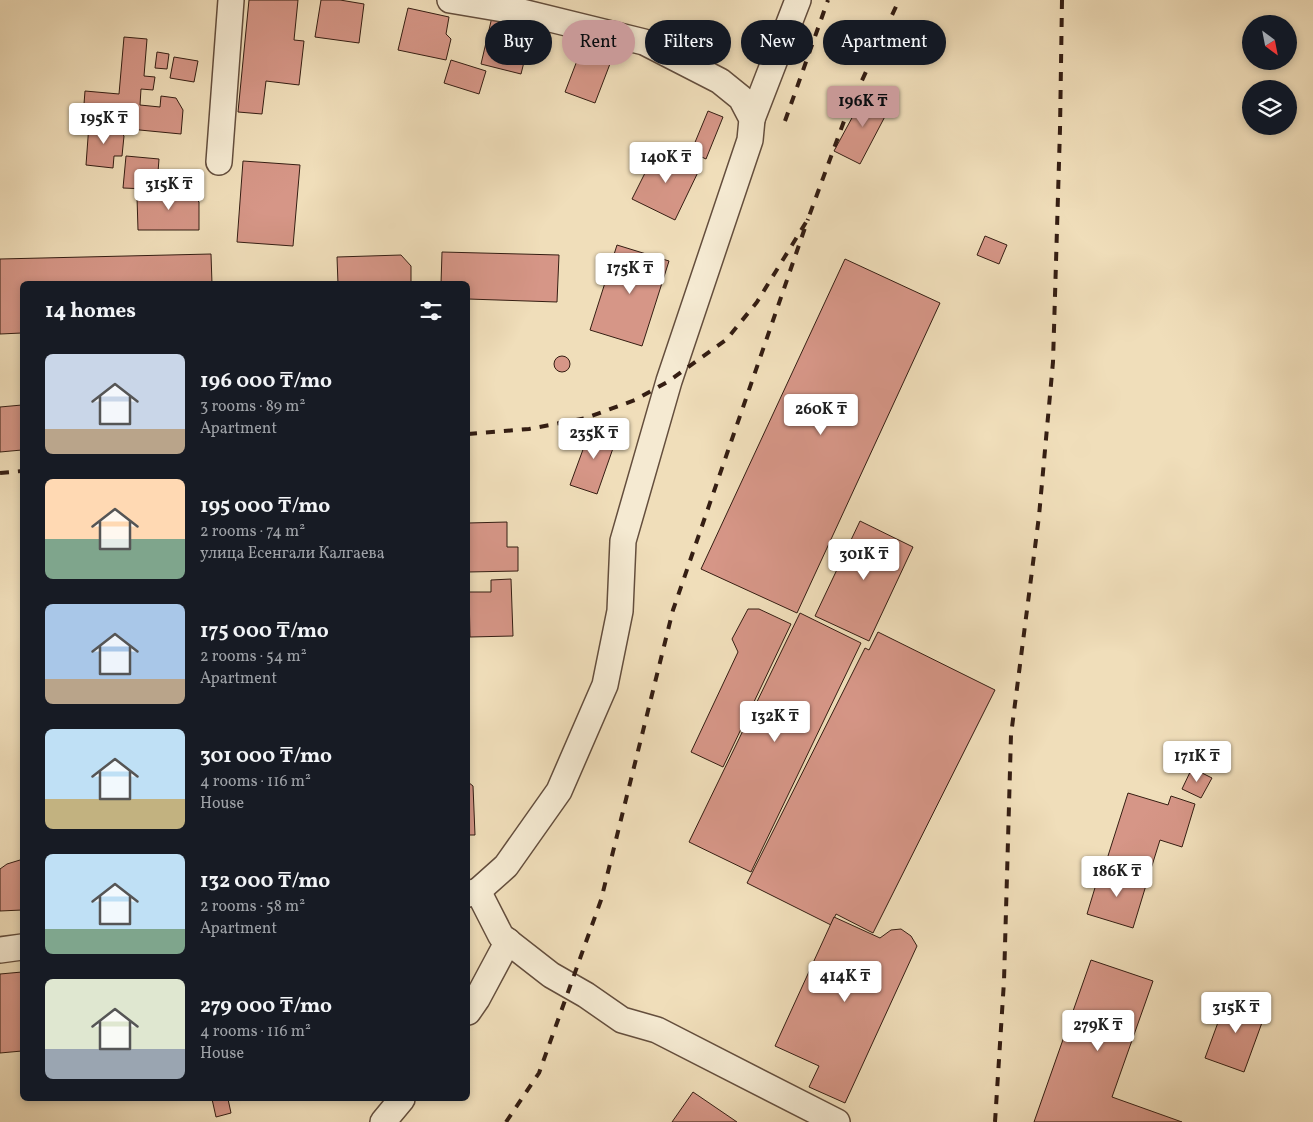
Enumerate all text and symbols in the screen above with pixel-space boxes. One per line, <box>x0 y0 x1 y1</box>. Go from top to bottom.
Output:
north arrow <box>1242 15 1298 70</box>
map controls <box>1242 15 1297 135</box>
chip: Buy <box>485 20 552 65</box>
chip: Rent <box>562 20 635 65</box>
chip: Filters <box>645 20 731 65</box>
chip: New <box>741 20 813 65</box>
chip: Apartment <box>823 20 946 65</box>
button: layers <box>1242 80 1297 135</box>
pin: 196K ₸ <box>822 86 904 128</box>
text: 196K ₸ <box>838 91 888 113</box>
pin: 195K ₸ <box>63 102 145 145</box>
text: 195K ₸ <box>80 108 128 130</box>
pin: 140K ₸ <box>625 142 707 184</box>
text: 140K ₸ <box>641 147 691 169</box>
pin: 315K ₸ <box>128 168 210 211</box>
text: 315K ₸ <box>145 174 193 196</box>
pin: 175K ₸ <box>589 252 671 295</box>
text: 175K ₸ <box>606 258 654 280</box>
text: 14 homes <box>45 297 136 326</box>
icon: filters <box>417 297 445 325</box>
text: 196 000 ₸/mo <box>200 367 332 396</box>
icon: home <box>85 374 145 434</box>
pin: 260K ₸ <box>780 394 862 436</box>
text: 3 rooms · 89 m² <box>200 396 305 418</box>
text: 260K ₸ <box>795 399 847 421</box>
text: Apartment <box>200 418 277 440</box>
pin: 235K ₸ <box>553 418 635 460</box>
text: 235K ₸ <box>569 423 619 445</box>
text: 195 000 ₸/mo <box>200 492 330 521</box>
icon: home <box>85 499 145 559</box>
text: 2 rooms · 74 m² <box>200 521 305 543</box>
pin: 301K ₸ <box>823 538 905 581</box>
text: улица Есенгали Калгаева <box>200 543 385 565</box>
text: 301K ₸ <box>839 544 889 566</box>
text: 175 000 ₸/mo <box>200 617 329 646</box>
icon: home <box>85 624 145 684</box>
text: 2 rooms · 54 m² <box>200 646 307 668</box>
text: Apartment <box>200 668 277 690</box>
pin: 132K ₸ <box>734 700 816 743</box>
text: 132K ₸ <box>751 706 799 728</box>
pin: 171K ₸ <box>1156 740 1238 783</box>
text: 301 000 ₸/mo <box>200 742 332 771</box>
text: 171K ₸ <box>1174 746 1220 768</box>
icon: home <box>85 749 145 809</box>
text: 4 rooms · 116 m² <box>200 771 311 793</box>
text: House <box>200 793 244 815</box>
pin: 186K ₸ <box>1076 856 1158 898</box>
text: 186K ₸ <box>1092 861 1142 883</box>
text: 132 000 ₸/mo <box>200 867 330 896</box>
icon: home <box>85 874 145 934</box>
text: 2 rooms · 58 m² <box>200 896 305 918</box>
text: Apartment <box>200 918 277 940</box>
pin: 414K ₸ <box>804 960 886 1003</box>
text: 414K ₸ <box>819 966 871 988</box>
text: 279 000 ₸/mo <box>200 992 332 1021</box>
pin: 315K ₸ <box>1195 992 1277 1034</box>
text: 315K ₸ <box>1212 997 1260 1019</box>
icon: home <box>85 999 145 1059</box>
pin: 279K ₸ <box>1057 1010 1139 1052</box>
text: 279K ₸ <box>1073 1015 1123 1037</box>
text: 4 rooms · 116 m² <box>200 1021 311 1043</box>
text: House <box>200 1043 244 1065</box>

